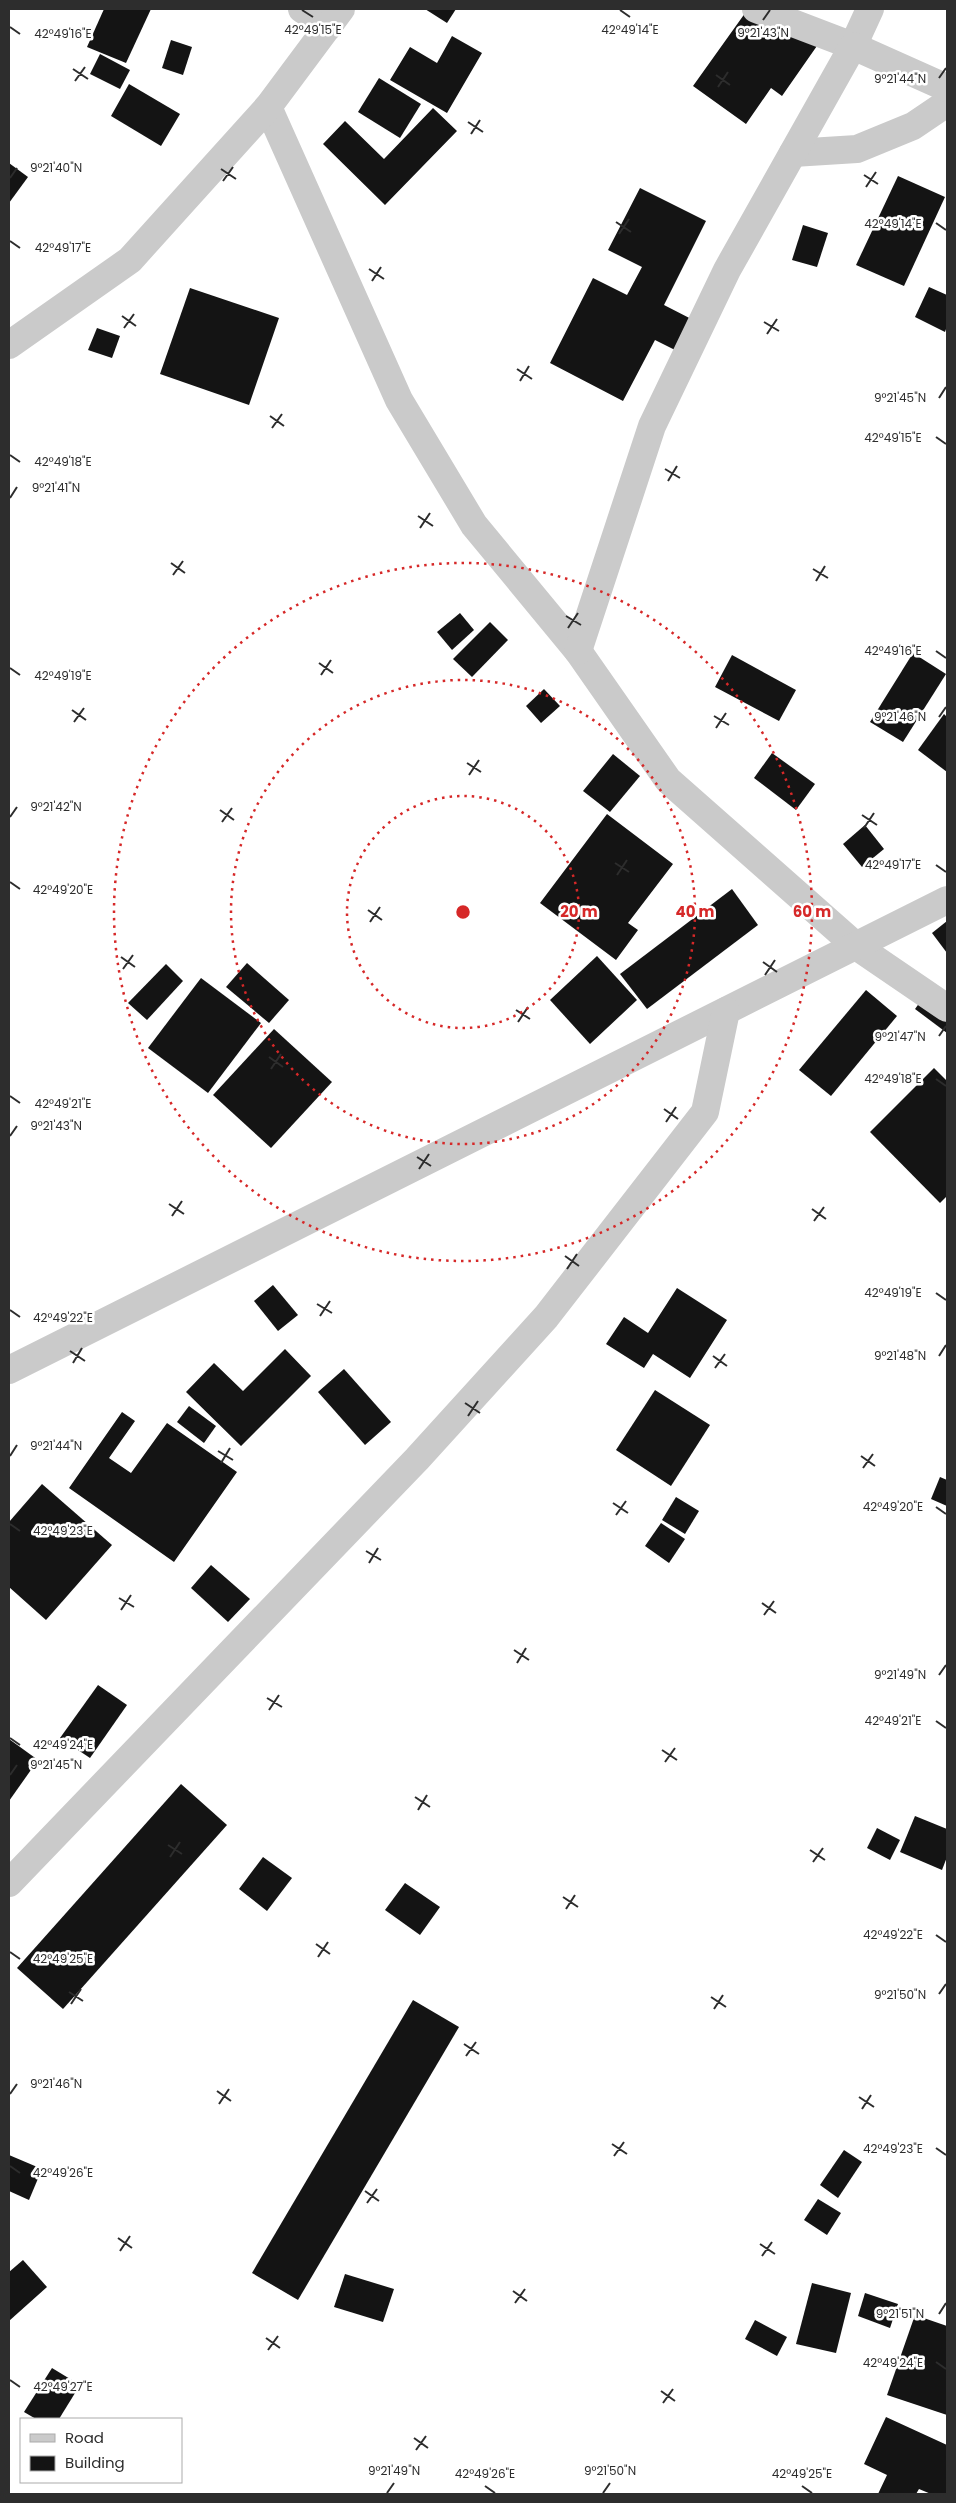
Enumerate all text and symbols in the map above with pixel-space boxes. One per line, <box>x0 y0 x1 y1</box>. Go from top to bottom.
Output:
text: 42°49'15"E <box>284 21 342 38</box>
text: 42°49'14"E <box>601 21 659 38</box>
text: 9°21'43"N <box>737 24 789 41</box>
text: 42°49'16"E <box>34 25 92 42</box>
text: 9°21'44"N <box>874 70 926 87</box>
text: 9°21'40"N <box>30 159 82 176</box>
text: 42°49'14"E <box>864 215 922 232</box>
text: 42°49'17"E <box>35 239 91 256</box>
text: 9°21'45"N <box>874 389 926 406</box>
text: 42°49'15"E <box>864 429 922 446</box>
text: 42°49'18"E <box>34 453 92 470</box>
text: 9°21'41"N <box>32 479 80 496</box>
text: 42°49'16"E <box>864 642 922 659</box>
text: 42°49'19"E <box>34 667 92 684</box>
text: 9°21'46"N <box>874 708 926 725</box>
text: 9°21'42"N <box>30 798 82 815</box>
text: 42°49'17"E <box>865 856 921 873</box>
text: 42°49'20"E <box>33 881 93 898</box>
text: 20 m <box>560 901 598 922</box>
text: 40 m <box>675 901 715 922</box>
text: 60 m <box>793 901 831 922</box>
centre of rings <box>454 903 472 921</box>
text: 9°21'47"N <box>874 1028 926 1045</box>
text: 42°49'18"E <box>864 1070 922 1087</box>
text: 42°49'21"E <box>35 1095 91 1112</box>
text: 9°21'43"N <box>30 1117 82 1134</box>
text: 42°49'19"E <box>864 1284 922 1301</box>
text: 42°49'22"E <box>33 1309 93 1326</box>
text: 9°21'48"N <box>874 1347 926 1364</box>
text: 9°21'44"N <box>30 1437 82 1454</box>
text: 42°49'20"E <box>863 1498 923 1515</box>
text: 42°49'23"E <box>33 1522 93 1539</box>
text: 9°21'49"N <box>874 1666 926 1683</box>
text: 42°49'21"E <box>865 1712 921 1729</box>
text: 42°49'24"E <box>33 1736 93 1753</box>
text: 9°21'45"N <box>30 1756 82 1773</box>
text: 42°49'22"E <box>863 1926 923 1943</box>
text: 42°49'25"E <box>33 1950 93 1967</box>
text: 9°21'50"N <box>874 1986 926 2003</box>
text: 9°21'46"N <box>30 2075 82 2092</box>
text: 42°49'23"E <box>863 2140 923 2157</box>
text: 42°49'26"E <box>33 2164 93 2181</box>
text: 9°21'51"N <box>876 2305 924 2322</box>
text: 42°49'24"E <box>863 2354 923 2371</box>
text: 42°49'27"E <box>33 2378 93 2395</box>
legend <box>20 2418 182 2483</box>
text: Road <box>65 2427 104 2448</box>
text: Building <box>65 2452 125 2473</box>
text: 9°21'49"N <box>368 2462 420 2479</box>
text: 9°21'50"N <box>584 2462 636 2479</box>
text: 42°49'26"E <box>455 2465 515 2482</box>
text: 42°49'25"E <box>772 2465 832 2482</box>

